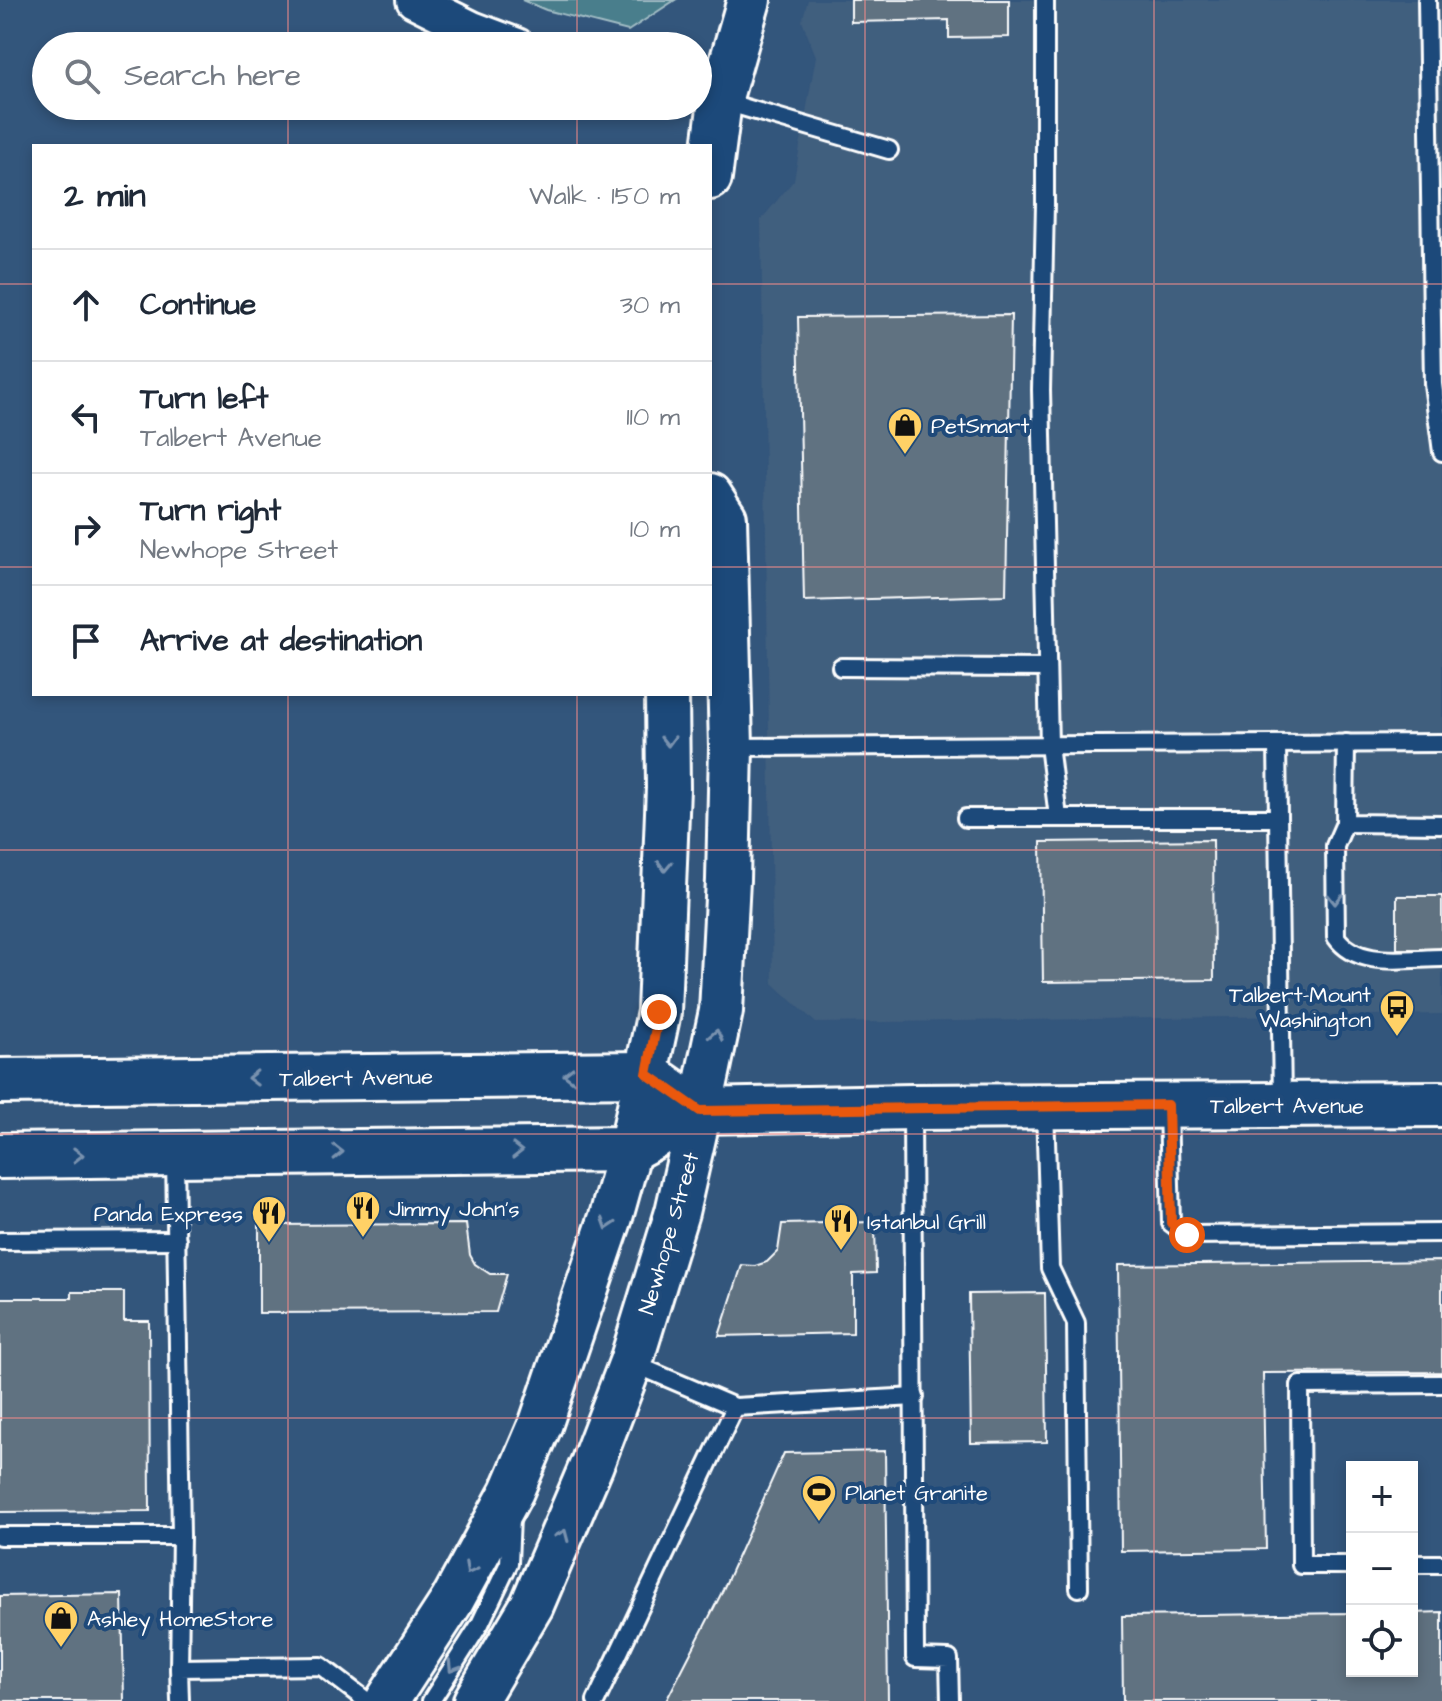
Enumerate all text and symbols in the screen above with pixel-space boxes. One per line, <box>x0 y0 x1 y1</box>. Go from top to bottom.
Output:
search box <box>32 32 712 120</box>
icon: search <box>60 54 104 98</box>
text: Search here <box>124 55 301 97</box>
text: 2 min <box>64 172 146 220</box>
text: Walk · 150 m <box>529 178 680 214</box>
icon: ahead <box>64 283 108 327</box>
text: Continue <box>140 284 256 326</box>
text: 30 m <box>620 287 680 323</box>
text: Turn left <box>140 378 268 420</box>
icon: left <box>64 395 108 439</box>
text: 110 m <box>626 399 680 435</box>
shop icon: PetSmart <box>886 406 924 456</box>
place label: PetSmart <box>931 411 1029 442</box>
text: Talbert Avenue <box>140 420 322 456</box>
text: Turn right <box>140 490 281 532</box>
icon: right <box>64 507 108 551</box>
text: 10 m <box>630 511 680 547</box>
text: Newhope Street <box>140 532 338 568</box>
icon: arrive <box>64 619 108 663</box>
text: Arrive at destination <box>140 620 422 662</box>
one-way arrow <box>659 735 676 748</box>
one-way arrow <box>656 860 673 873</box>
one-way arrow <box>1326 893 1344 906</box>
place label: Talbert-Mount Washington <box>1229 980 1371 1037</box>
bus stop icon: Talbert-Mount Washington <box>1378 988 1416 1038</box>
route end <box>641 994 677 1030</box>
one-way arrow <box>706 1028 723 1042</box>
street label: Talbert Avenue <box>279 1062 433 1095</box>
one-way arrow <box>562 1066 575 1084</box>
one-way arrow <box>246 1070 259 1087</box>
street label: Talbert Avenue <box>1210 1091 1364 1122</box>
one-way arrow <box>511 1142 524 1160</box>
one-way arrow <box>332 1144 345 1161</box>
one-way arrow <box>72 1146 85 1164</box>
street label: Newhope Street <box>631 1148 707 1318</box>
restaurant icon: Jimmy John's <box>344 1189 382 1239</box>
restaurant icon: Panda Express <box>250 1194 288 1244</box>
place label: Jimmy John's <box>389 1194 520 1226</box>
place label: Panda Express <box>94 1199 243 1230</box>
restaurant icon: Istanbul Grill <box>822 1202 860 1252</box>
place label: Istanbul Grill <box>867 1207 986 1238</box>
one-way arrow <box>602 1216 618 1230</box>
route start <box>1169 1217 1205 1253</box>
map controls <box>1346 1461 1418 1677</box>
button: + <box>1346 1461 1418 1533</box>
sports icon: Planet Granite <box>800 1473 838 1523</box>
place label: Planet Granite <box>845 1478 988 1509</box>
one-way arrow <box>554 1529 570 1543</box>
button: − <box>1346 1533 1418 1605</box>
one-way arrow <box>464 1560 480 1574</box>
shop icon: Ashley HomeStore <box>42 1599 80 1649</box>
place label: Ashley HomeStore <box>87 1604 274 1636</box>
button: locate <box>1346 1605 1418 1677</box>
one-way arrow <box>447 1658 462 1672</box>

